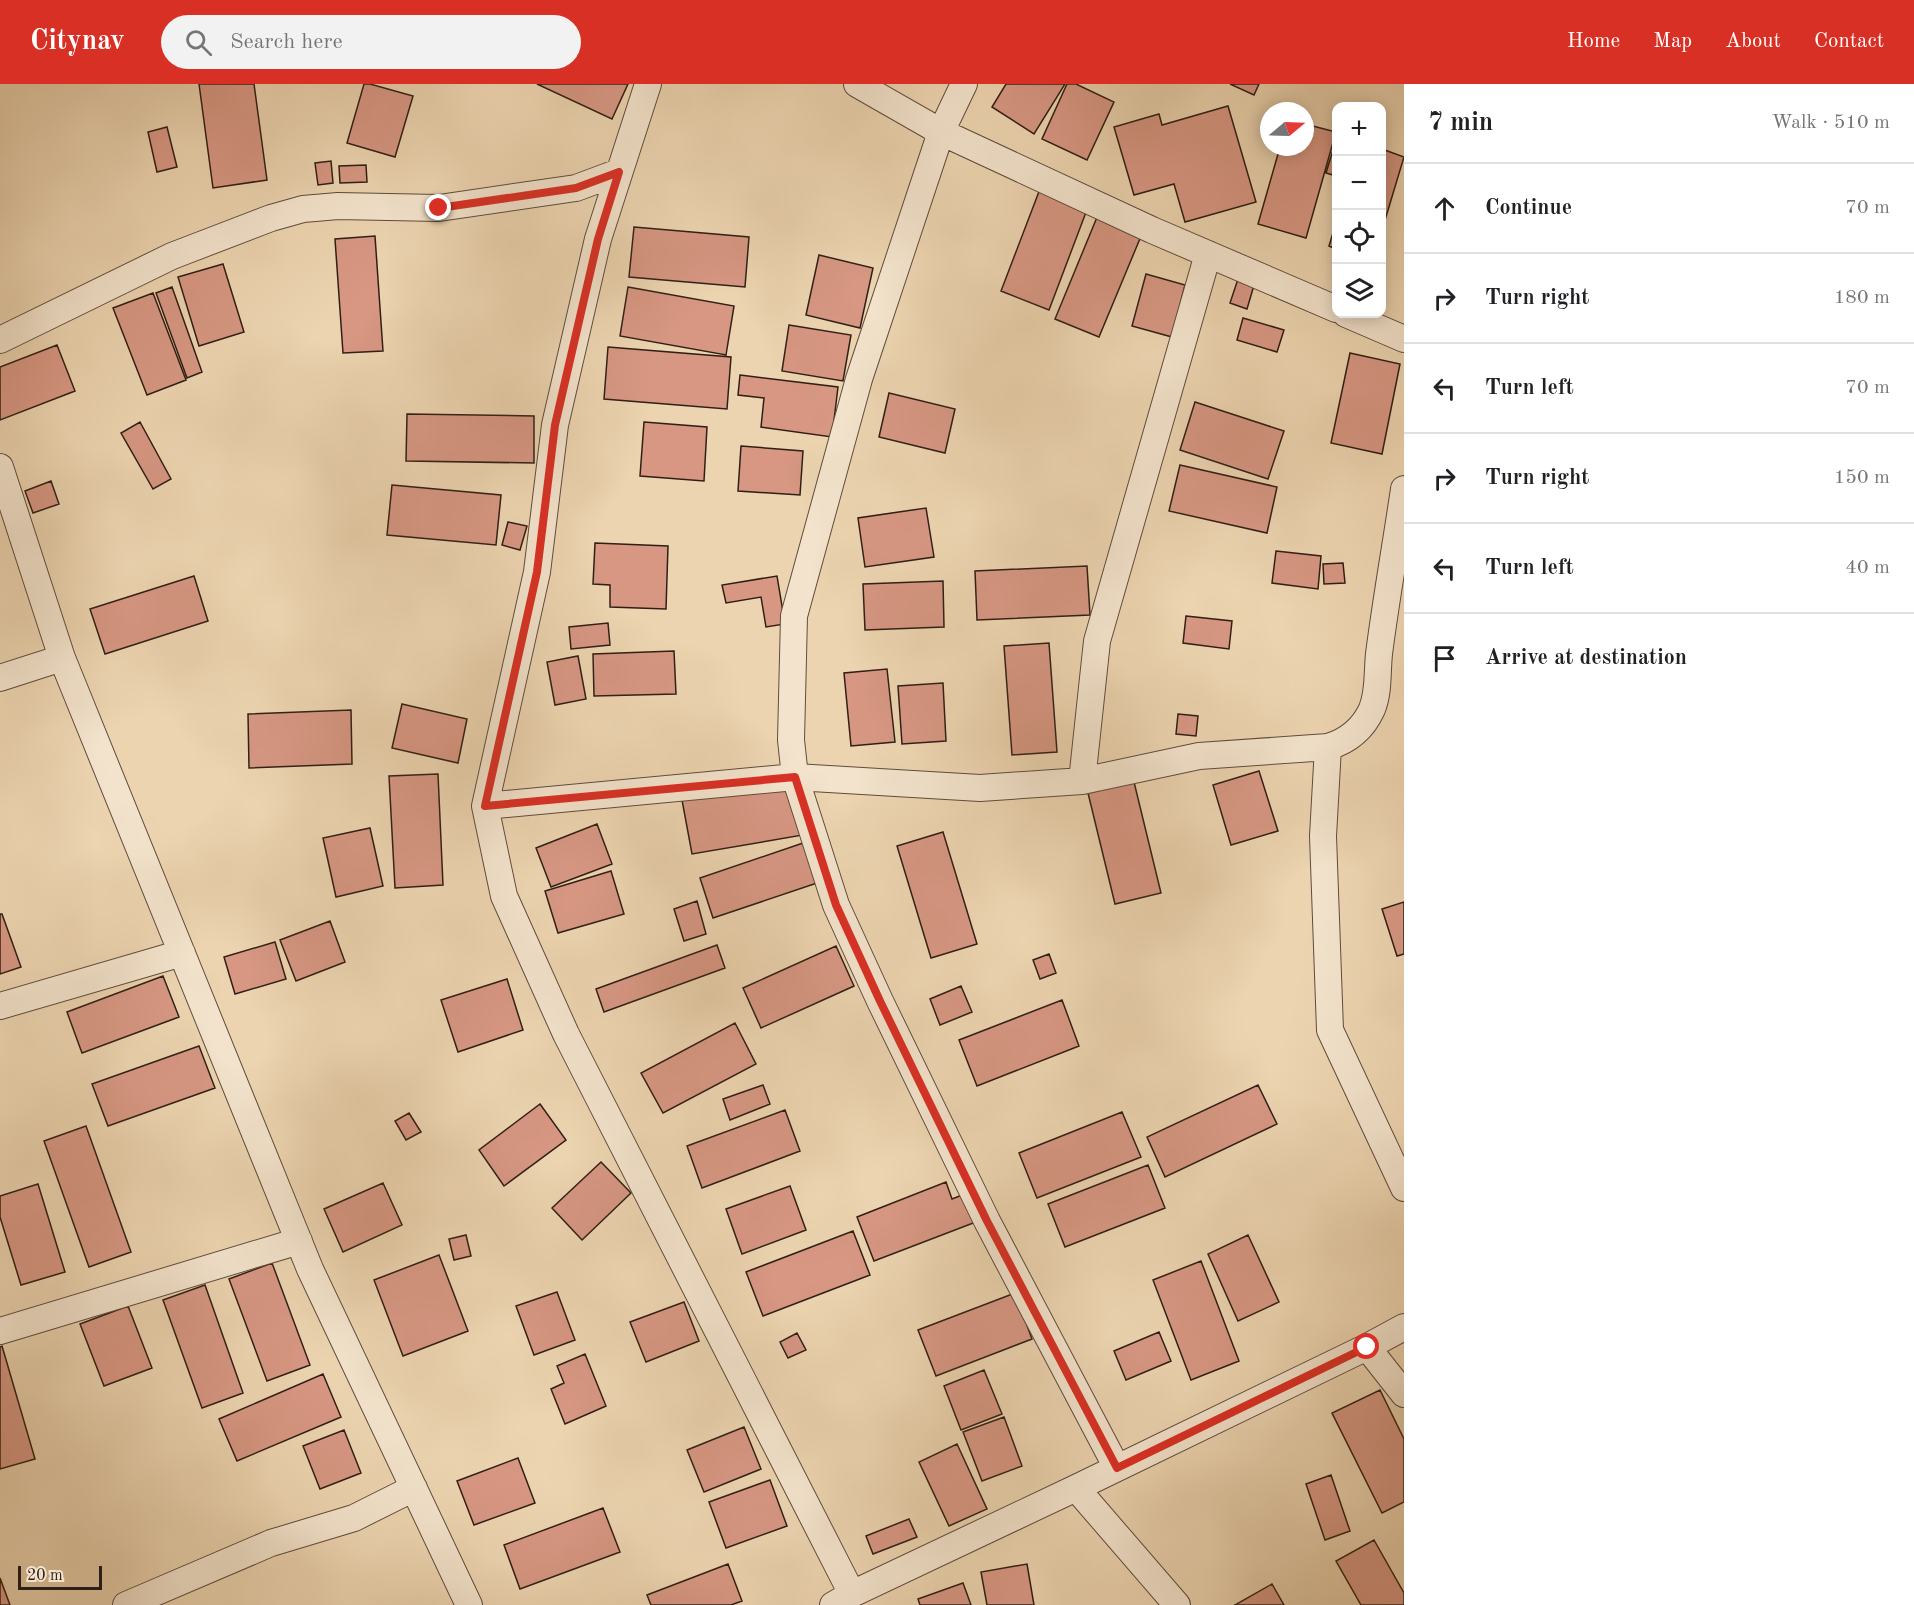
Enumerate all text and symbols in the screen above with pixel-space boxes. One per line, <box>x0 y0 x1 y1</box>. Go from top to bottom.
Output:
search box <box>161 15 581 69</box>
icon: search <box>182 26 215 59</box>
text: Citynav <box>30 28 125 56</box>
text: Search here <box>230 31 343 53</box>
text: Home <box>1567 31 1620 52</box>
text: Map <box>1653 31 1692 52</box>
text: About <box>1725 31 1781 52</box>
text: Contact <box>1814 31 1884 52</box>
north arrow <box>1260 102 1314 156</box>
map controls <box>1332 102 1386 318</box>
button: + <box>1332 102 1386 156</box>
text: 7 min <box>1428 110 1493 136</box>
text: Walk · 510 m <box>1771 113 1890 133</box>
button: − <box>1332 156 1386 210</box>
icon: ahead <box>1428 192 1461 225</box>
route end <box>425 194 451 220</box>
text: Continue <box>1485 197 1572 219</box>
text: 70 m <box>1845 198 1890 218</box>
button: locate <box>1332 210 1386 264</box>
button: layers <box>1332 264 1386 318</box>
icon: right <box>1428 282 1461 315</box>
text: Turn right <box>1485 287 1589 309</box>
text: 180 m <box>1834 288 1890 308</box>
icon: left <box>1428 372 1461 405</box>
text: Turn left <box>1485 377 1574 399</box>
text: 70 m <box>1845 378 1890 398</box>
icon: right <box>1428 462 1461 495</box>
text: Turn right <box>1485 467 1589 489</box>
text: 150 m <box>1834 468 1890 488</box>
icon: left <box>1428 552 1461 585</box>
text: Turn left <box>1485 557 1574 579</box>
text: 40 m <box>1845 558 1890 578</box>
icon: arrive <box>1428 642 1461 675</box>
text: Arrive at destination <box>1485 647 1687 669</box>
route start <box>1353 1333 1379 1359</box>
scale bar <box>18 1563 102 1590</box>
text: 20 m <box>27 1568 63 1584</box>

